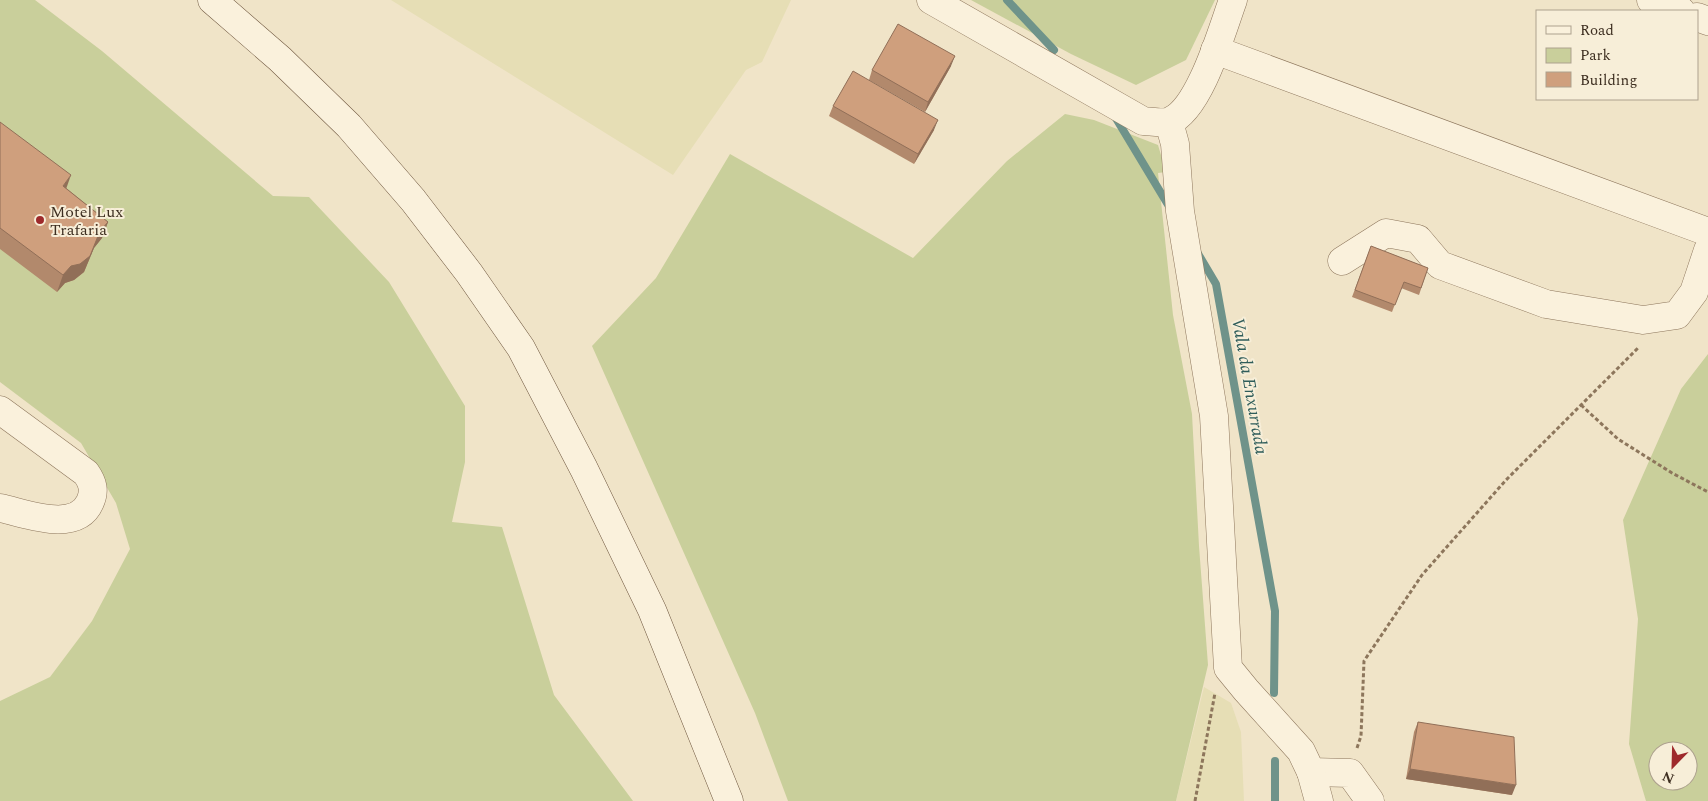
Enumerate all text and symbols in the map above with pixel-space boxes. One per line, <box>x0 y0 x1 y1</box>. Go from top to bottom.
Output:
legend <box>1536 10 1698 100</box>
text: Road <box>1580 19 1614 42</box>
text: Park <box>1580 44 1611 67</box>
text: Building <box>1580 69 1637 92</box>
place label: Motel Lux Trafaria <box>50 200 123 242</box>
marker: Motel Lux Trafaria <box>34 214 46 226</box>
water label: Vala da Enxurrada <box>1224 316 1275 457</box>
north arrow <box>1648 741 1698 791</box>
text: N <box>1659 766 1677 789</box>

